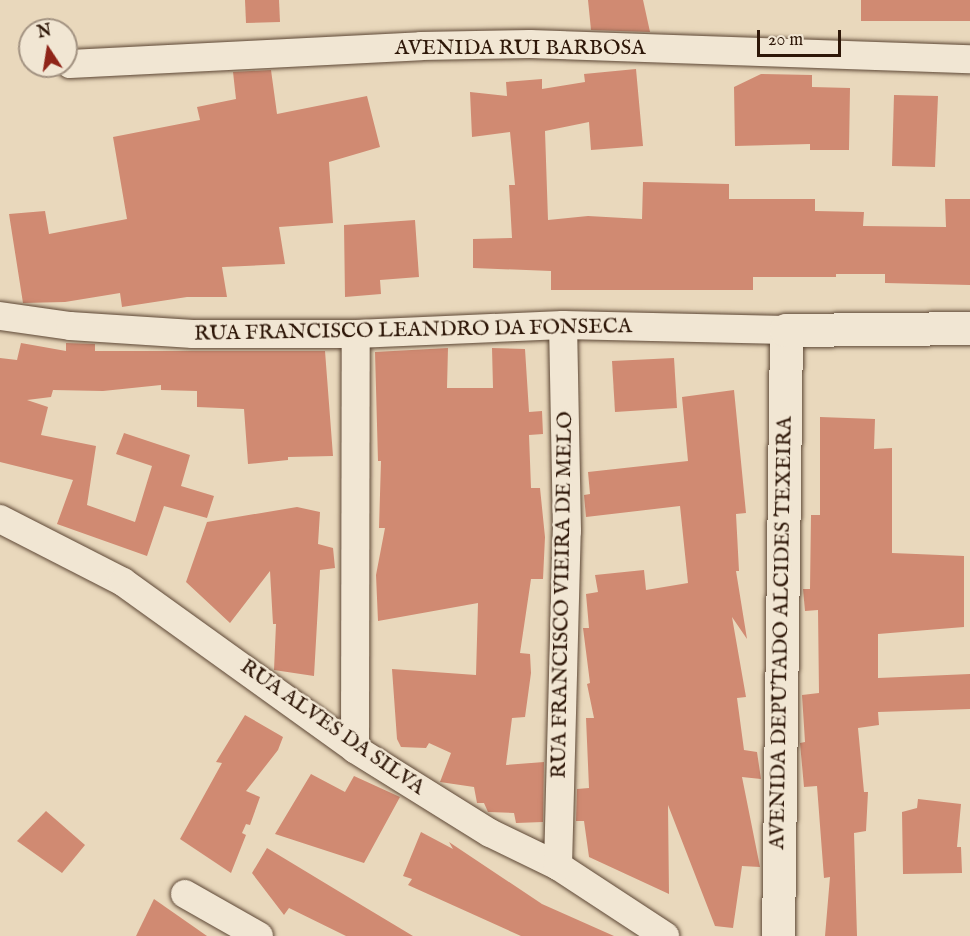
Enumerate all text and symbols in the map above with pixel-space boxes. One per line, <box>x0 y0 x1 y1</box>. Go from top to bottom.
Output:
north arrow <box>18 18 78 78</box>
scale bar <box>760 18 844 56</box>
text: N <box>36 21 54 44</box>
text: 20 m <box>768 29 803 52</box>
street label: AVENIDA RUI BARBOSA <box>395 36 645 62</box>
street label: RUA FRANCISCO LEANDRO DA FONSECA <box>194 315 632 347</box>
street label: RUA FRANCISCO VIEIRA DE MELO <box>547 411 579 779</box>
street label: AVENIDA DEPUTADO ALCIDES TEXEIRA <box>766 416 798 850</box>
street label: RUA ALVES DA SILVA <box>235 655 429 801</box>

